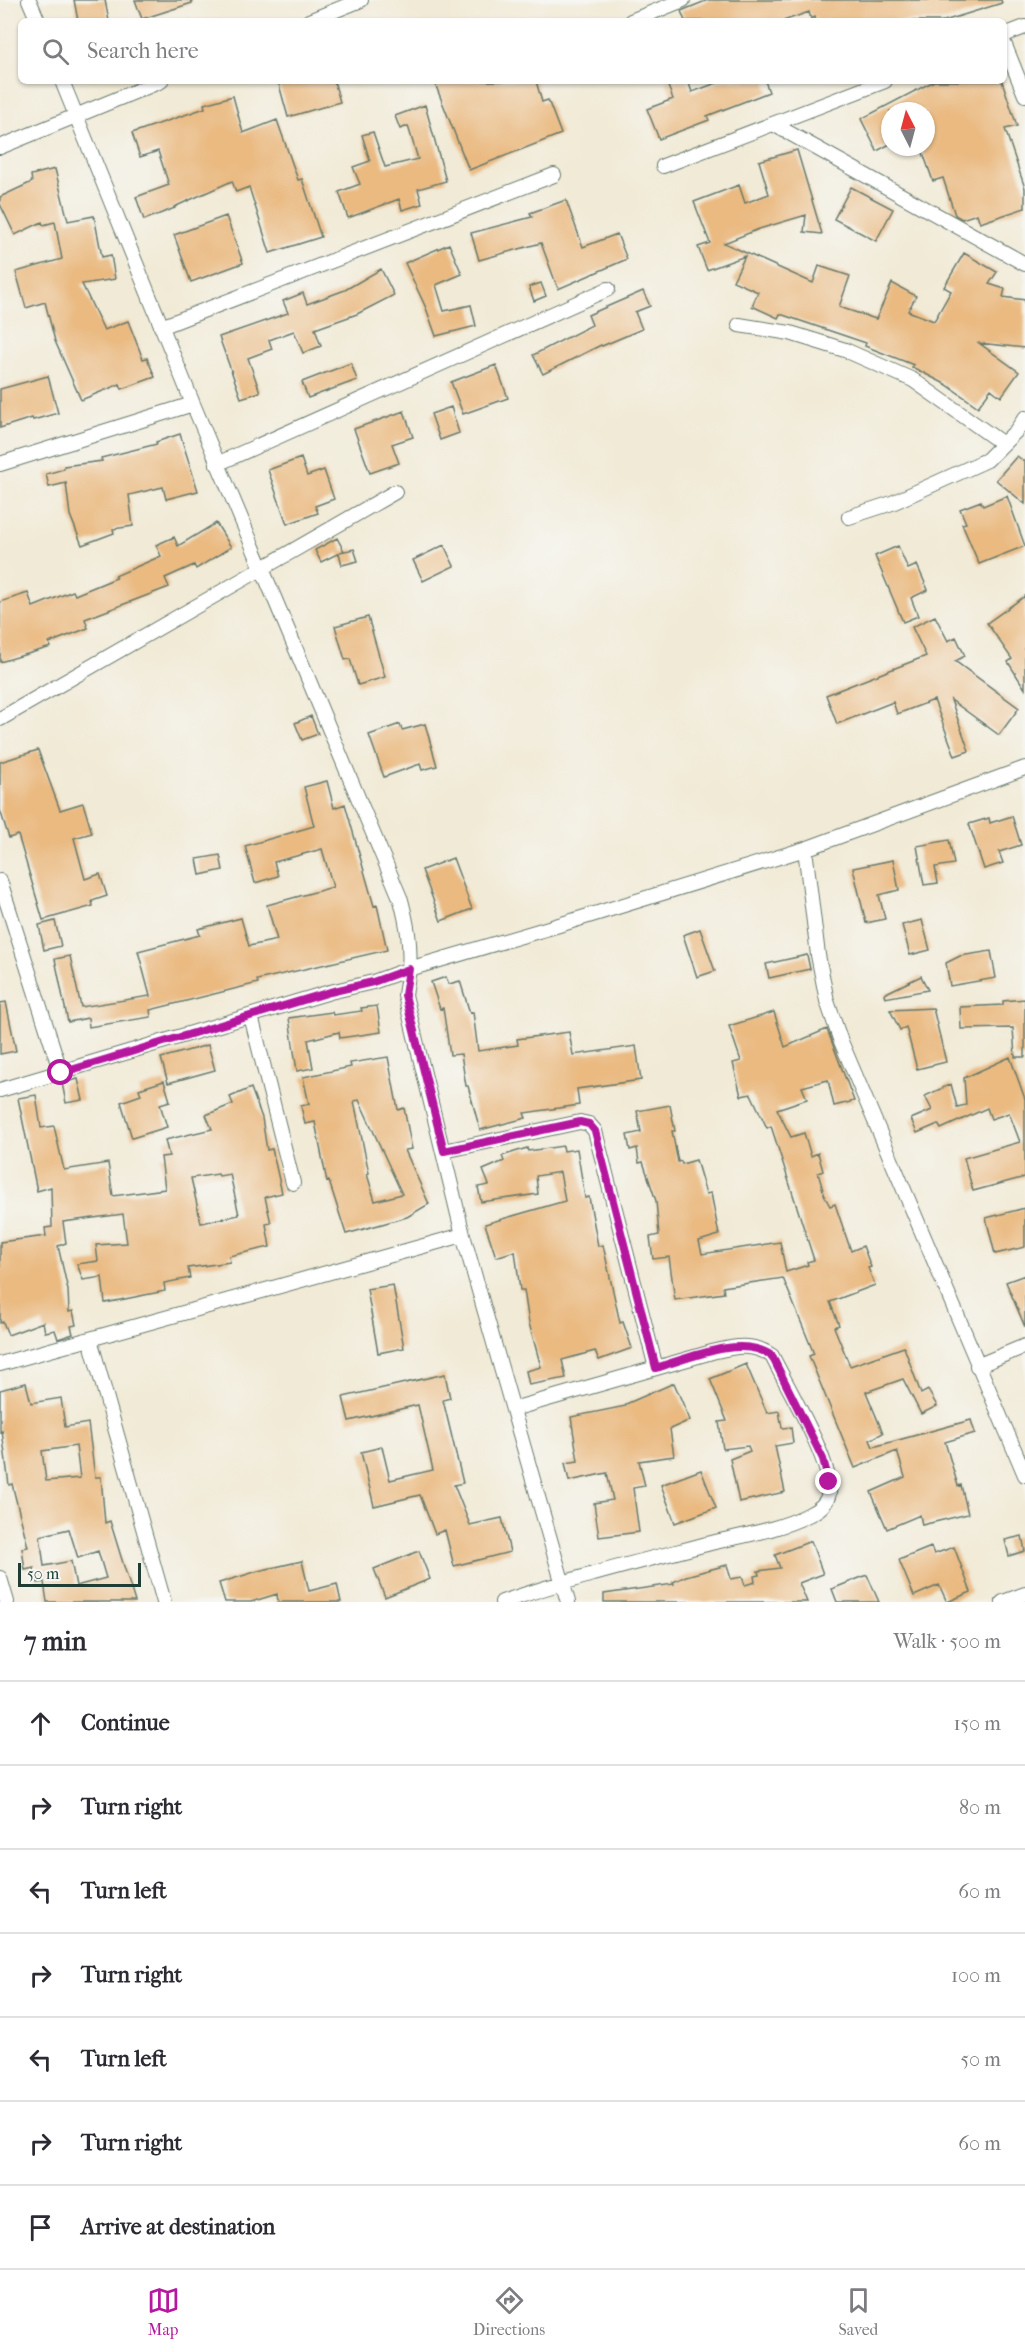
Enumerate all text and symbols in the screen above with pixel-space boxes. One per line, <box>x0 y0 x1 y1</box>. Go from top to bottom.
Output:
search box <box>18 18 1007 84</box>
icon: search <box>39 35 72 68</box>
text: Search here <box>87 38 199 64</box>
north arrow <box>881 102 935 156</box>
route start <box>47 1059 73 1085</box>
route end <box>815 1468 841 1494</box>
scale bar <box>18 1560 141 1588</box>
text: 50 m <box>27 1564 59 1583</box>
text: 7 min <box>24 1626 87 1657</box>
text: Walk · 500 m <box>893 1630 1001 1653</box>
icon: ahead <box>24 1707 57 1740</box>
text: Continue <box>81 1710 170 1736</box>
text: 150 m <box>953 1712 1001 1735</box>
icon: right <box>24 1791 57 1824</box>
text: Turn right <box>81 1794 182 1820</box>
text: 80 m <box>959 1796 1001 1819</box>
icon: left <box>24 1875 57 1908</box>
text: Turn left <box>81 1878 167 1904</box>
text: 60 m <box>958 1880 1001 1903</box>
icon: right <box>24 1959 57 1992</box>
text: Turn right <box>81 1962 182 1988</box>
text: 100 m <box>951 1964 1001 1987</box>
icon: left <box>24 2043 57 2076</box>
text: Turn left <box>81 2046 167 2072</box>
text: 50 m <box>960 2048 1001 2071</box>
icon: right <box>24 2127 57 2160</box>
text: Turn right <box>81 2130 182 2156</box>
text: 60 m <box>958 2132 1001 2155</box>
icon: arrive <box>24 2211 57 2244</box>
text: Arrive at destination <box>81 2214 275 2240</box>
tab: Map <box>147 2284 180 2339</box>
tab: Directions <box>473 2284 545 2339</box>
tab: Saved <box>839 2284 878 2339</box>

